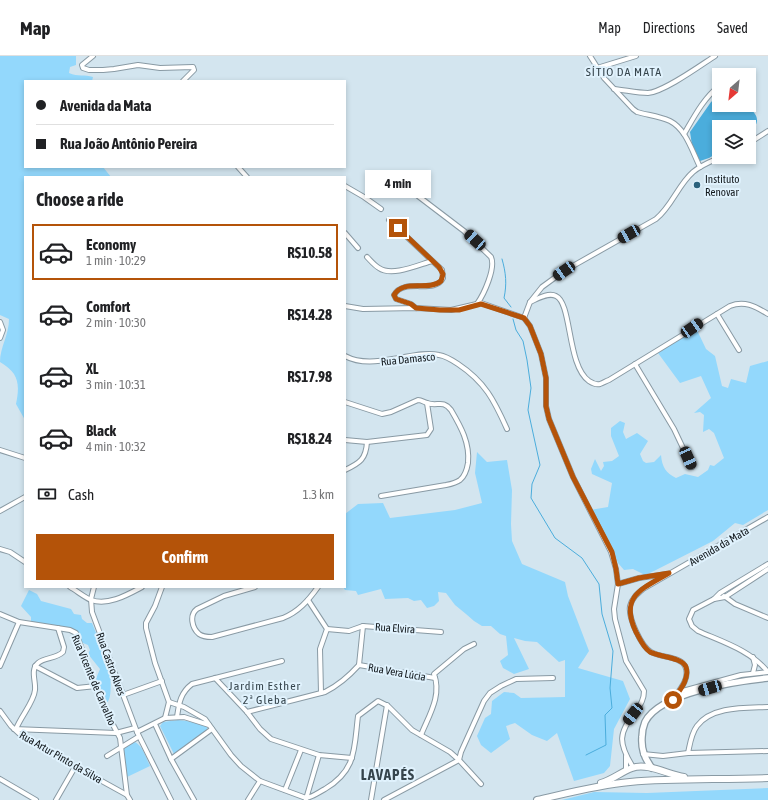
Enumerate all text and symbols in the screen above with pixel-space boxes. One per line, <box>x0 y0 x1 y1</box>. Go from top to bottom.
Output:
text: Map <box>20 17 51 39</box>
text: Map <box>598 20 621 36</box>
text: Directions <box>643 20 695 36</box>
text: Saved <box>717 20 748 36</box>
district label: SÍTIO DA MATA <box>586 65 662 79</box>
north arrow <box>712 68 756 112</box>
map controls <box>712 68 756 164</box>
text: Avenida da Mata <box>60 97 152 114</box>
button: layers <box>712 120 756 164</box>
text: Rua João Antônio Pereira <box>60 135 197 152</box>
callout: 4 min <box>365 170 431 198</box>
place label: Instituto Renovar <box>705 173 739 198</box>
text: 4 min <box>385 176 411 191</box>
marker: Instituto Renovar <box>692 180 702 190</box>
text: Choose a ride <box>36 189 124 210</box>
route end <box>389 219 407 237</box>
car <box>616 223 642 245</box>
car <box>462 228 488 252</box>
icon: car <box>38 234 74 270</box>
text: Economy <box>86 236 136 253</box>
text: R$10.58 <box>287 244 332 261</box>
text: 1 min · 10:29 <box>86 253 146 268</box>
car <box>551 259 577 283</box>
icon: car <box>38 296 74 332</box>
text: Comfort <box>86 298 130 315</box>
text: R$14.28 <box>287 306 332 323</box>
text: 2 min · 10:30 <box>86 315 146 330</box>
car <box>679 316 705 340</box>
street label: Rua Damasco <box>380 350 436 368</box>
icon: car <box>38 358 74 394</box>
text: XL <box>86 360 99 377</box>
text: R$17.98 <box>287 368 332 385</box>
text: 3 min · 10:31 <box>86 377 146 392</box>
icon: car <box>38 420 74 456</box>
text: Black <box>86 422 116 439</box>
text: R$18.24 <box>287 430 332 447</box>
text: 4 min · 10:32 <box>86 439 146 454</box>
car <box>678 445 698 471</box>
icon: cash <box>36 483 58 505</box>
text: Cash <box>68 486 94 503</box>
text: 1.3 km <box>303 487 334 502</box>
street label: Avenida da Mata <box>687 524 751 568</box>
button: Confirm <box>36 534 334 580</box>
street label: Rua Elvira <box>375 621 415 635</box>
street label: Rua Castro Alves <box>94 631 128 697</box>
street label: Rua Vicente de Carvalho <box>69 633 119 727</box>
street label: Rua Vera Lúcia <box>367 661 427 683</box>
district label: Jardim Esther 2ª Gleba <box>229 679 301 707</box>
car <box>697 679 723 697</box>
route start <box>664 691 682 709</box>
car <box>621 701 645 727</box>
street label: Rua Artur Pinto da Silva <box>18 728 104 786</box>
district label: LAVAPÉS <box>361 766 415 783</box>

